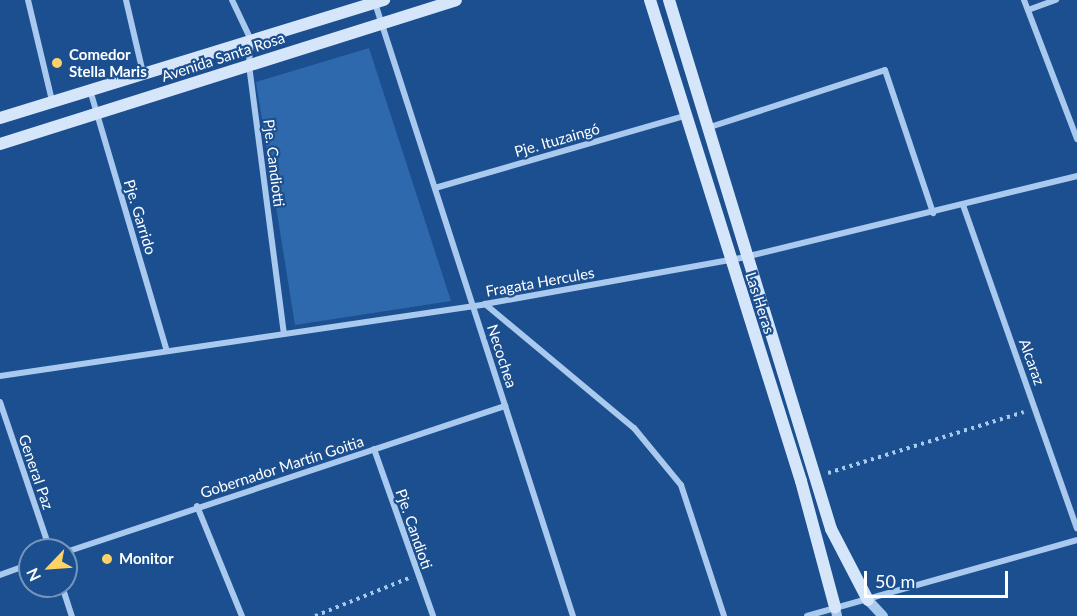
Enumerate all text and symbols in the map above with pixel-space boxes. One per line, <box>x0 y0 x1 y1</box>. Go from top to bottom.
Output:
street label: Avenida Santa Rosa <box>159 29 287 85</box>
place label: Comedor Stella Maris <box>69 45 147 80</box>
marker: Comedor Stella Maris <box>50 56 64 70</box>
street label: Pje. Candiotti <box>260 118 288 208</box>
street label: Pje. Ituzaingó <box>512 119 602 161</box>
street label: Pje. Garrido <box>120 177 160 257</box>
street label: Fragata Hercules <box>484 264 596 300</box>
street label: Las Heras <box>742 270 778 336</box>
street label: Necochea <box>483 322 521 390</box>
street label: Alcaraz <box>1015 336 1049 388</box>
street label: General Paz <box>15 432 57 512</box>
street label: Gobernador Martín Goitia <box>198 432 366 502</box>
street label: Pje. Candioti <box>392 487 436 571</box>
north arrow <box>18 538 78 598</box>
place label: Monitor <box>119 550 174 568</box>
marker: Monitor <box>100 552 114 566</box>
scale bar <box>867 559 1011 597</box>
text: N <box>22 565 44 585</box>
text: 50 m <box>875 570 915 592</box>

